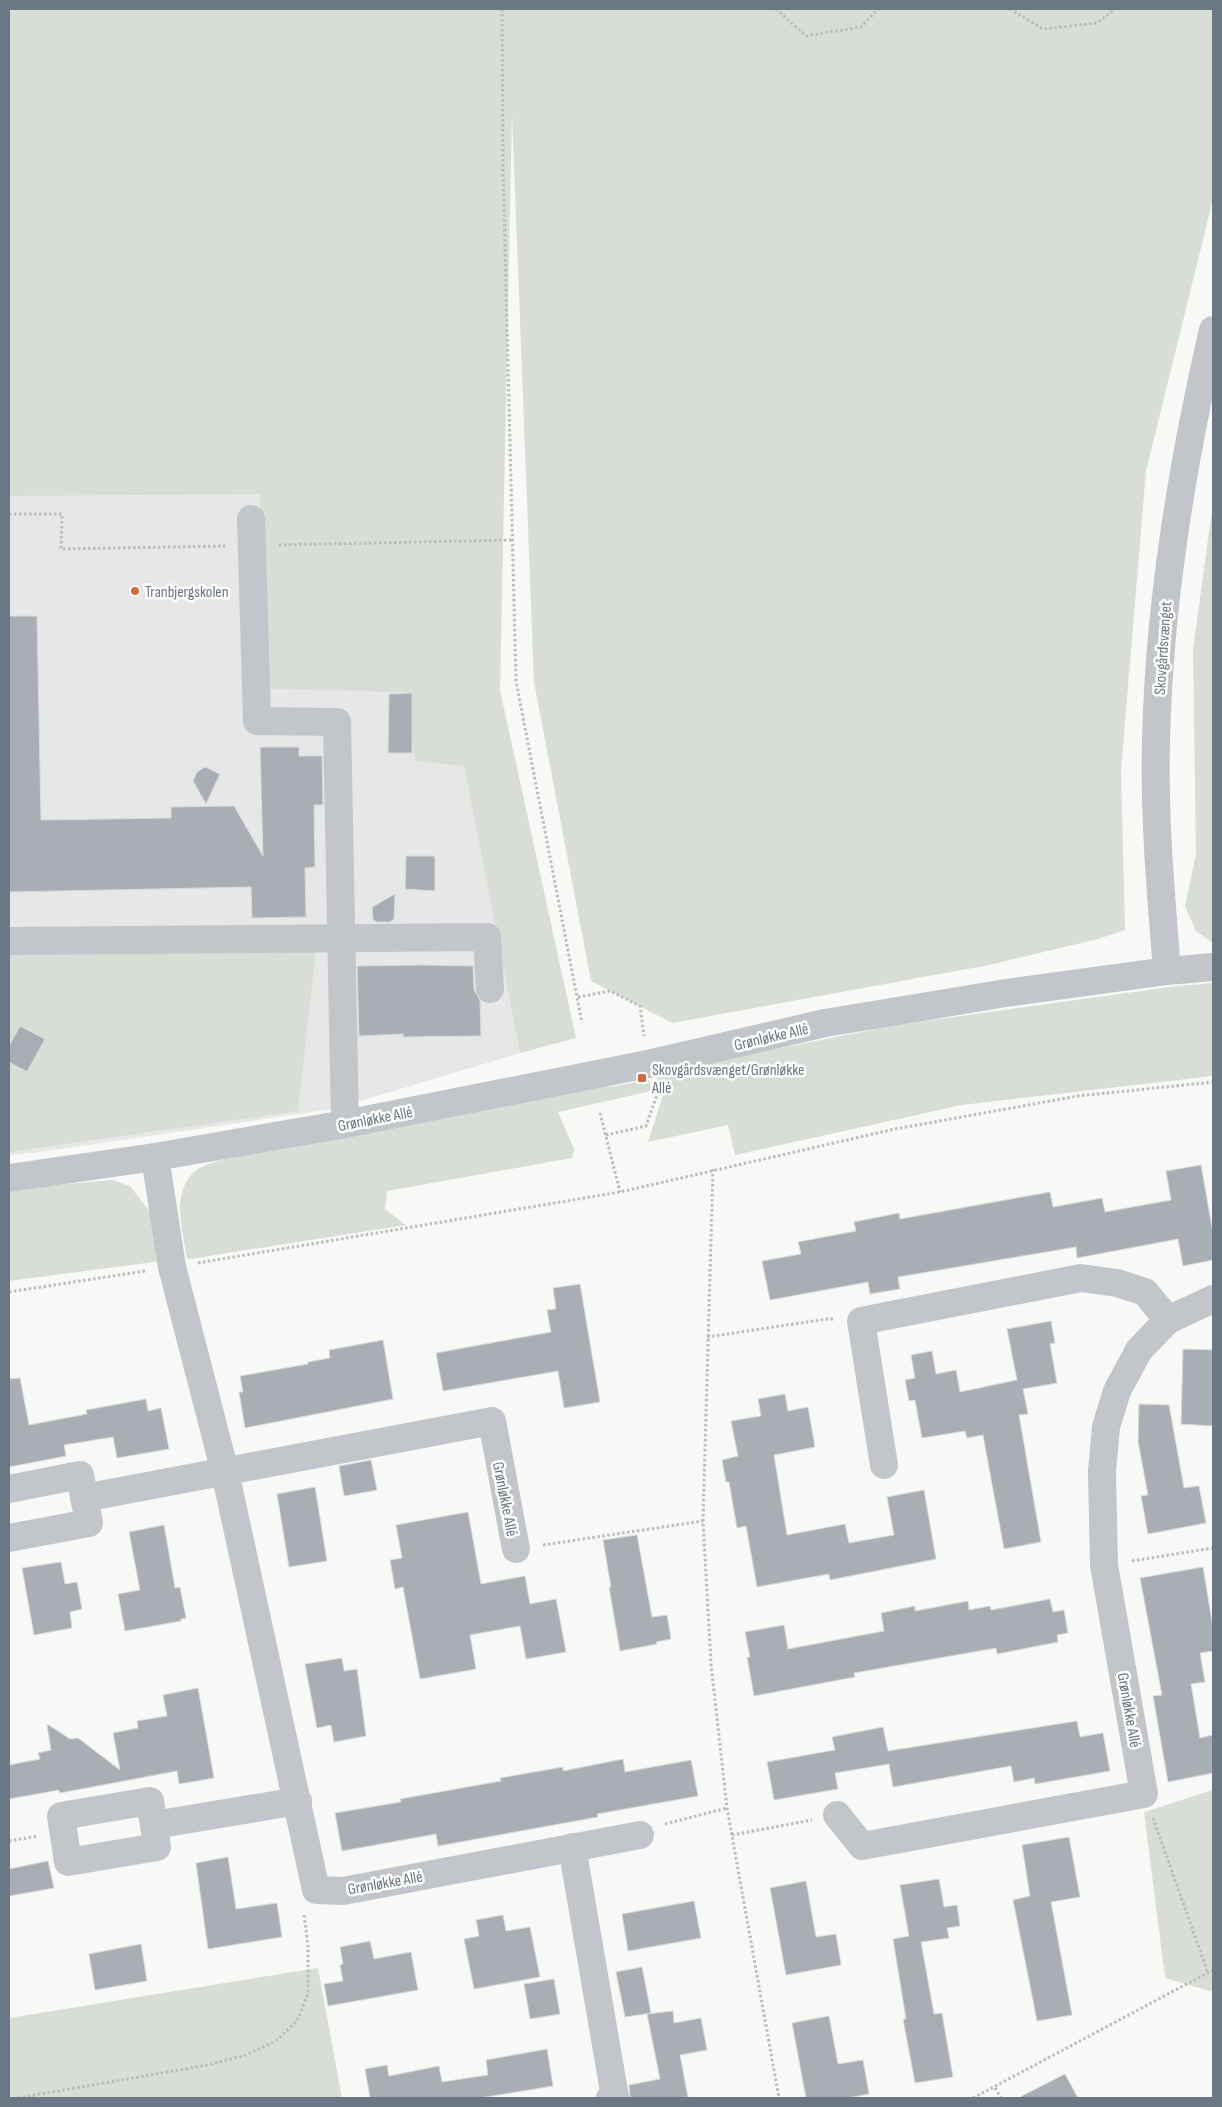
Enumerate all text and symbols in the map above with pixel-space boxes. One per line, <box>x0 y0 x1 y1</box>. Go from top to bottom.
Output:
place label: Tranbjergskolen <box>145 583 229 602</box>
marker: Tranbjergskolen <box>129 585 141 597</box>
street label: Skovgårdsvænget <box>1151 600 1176 696</box>
street label: Grønløkke Allé <box>732 1020 810 1055</box>
place label: Skovgårdsvænget/Grønløkke Allé <box>651 1061 805 1098</box>
marker: Skovgårdsvænget/Grønløkke Allé <box>636 1072 648 1084</box>
street label: Grønløkke Allé <box>336 1103 414 1136</box>
street label: Grønløkke Allé <box>488 1460 521 1538</box>
street label: Grønløkke Allé <box>1113 1671 1144 1749</box>
street label: Grønløkke Allé <box>346 1868 424 1899</box>

